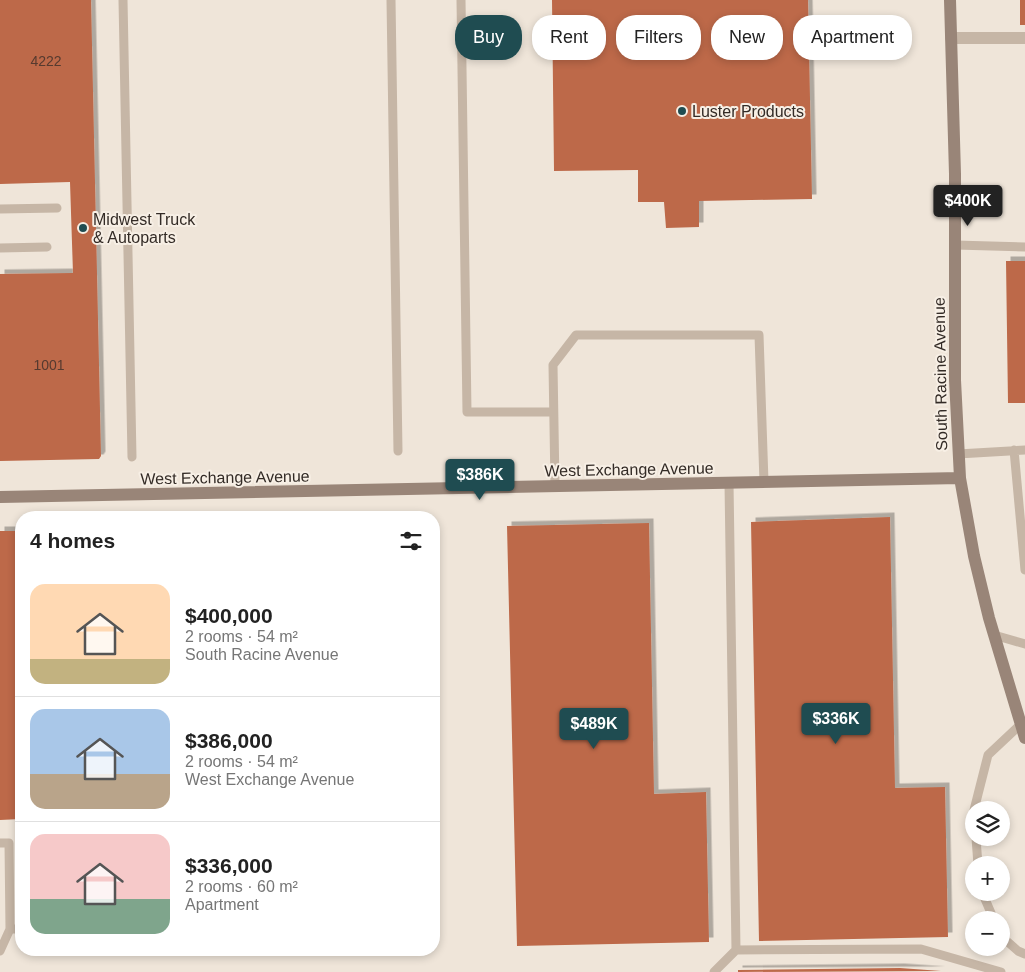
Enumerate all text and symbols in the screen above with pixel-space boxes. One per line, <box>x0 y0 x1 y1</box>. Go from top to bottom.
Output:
chip: Buy <box>455 15 522 60</box>
chip: Rent <box>532 15 606 60</box>
chip: Filters <box>616 15 701 60</box>
chip: New <box>711 15 783 60</box>
chip: Apartment <box>793 15 912 60</box>
house number: 4222 <box>30 53 62 69</box>
place label: Luster Products <box>692 103 804 120</box>
marker: Luster Products <box>676 105 688 117</box>
pin: $400K <box>933 184 1003 227</box>
text: $400K <box>944 192 992 209</box>
place label: Midwest Truck & Autoparts <box>93 211 196 246</box>
marker: Midwest Truck & Autoparts <box>77 222 89 234</box>
street label: South Racine Avenue <box>931 297 950 451</box>
house number: 1001 <box>33 357 65 373</box>
pin: $386K <box>445 458 515 501</box>
street label: West Exchange Avenue <box>544 460 714 479</box>
text: $386K <box>456 466 504 483</box>
street label: West Exchange Avenue <box>140 468 310 487</box>
icon: filters <box>397 527 425 555</box>
text: 4 homes <box>30 529 115 552</box>
icon: home <box>70 604 130 664</box>
text: $400,000 <box>185 604 273 627</box>
text: 2 rooms · 54 m² <box>185 628 298 645</box>
text: South Racine Avenue <box>185 646 339 663</box>
pin: $336K <box>801 702 871 745</box>
pin: $489K <box>559 708 629 750</box>
text: $336K <box>812 710 860 727</box>
text: $489K <box>570 715 618 732</box>
icon: home <box>70 729 130 789</box>
text: $386,000 <box>185 729 273 752</box>
text: 2 rooms · 54 m² <box>185 753 298 770</box>
text: West Exchange Avenue <box>185 771 354 788</box>
map controls <box>965 801 1010 956</box>
button: layers <box>965 801 1010 846</box>
icon: home <box>70 854 130 914</box>
text: $336,000 <box>185 854 273 877</box>
button: + <box>965 856 1010 901</box>
text: 2 rooms · 60 m² <box>185 878 298 895</box>
text: Apartment <box>185 896 259 913</box>
button: − <box>965 911 1010 956</box>

